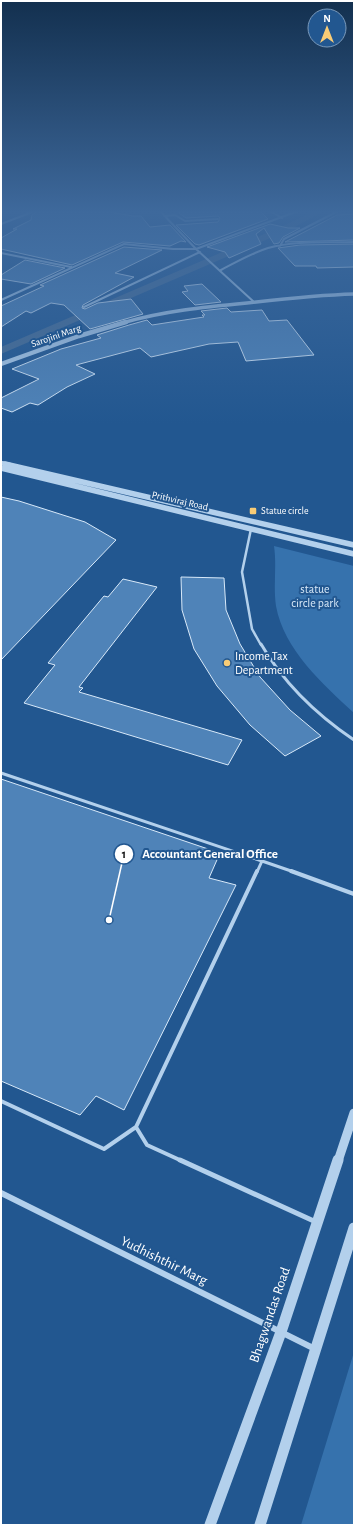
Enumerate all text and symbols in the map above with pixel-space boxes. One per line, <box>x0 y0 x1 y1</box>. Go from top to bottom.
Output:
north arrow <box>307 8 347 48</box>
text: N <box>323 13 331 24</box>
street label: Sarojini Marg <box>30 323 82 349</box>
street label: Prithviraj Road <box>151 490 209 512</box>
marker: Statue circle <box>248 506 258 516</box>
place label: Statue circle <box>261 506 309 516</box>
park label: statue circle park <box>291 583 339 609</box>
place label: Income Tax Department <box>235 650 293 676</box>
marker: Income Tax Department <box>222 658 232 668</box>
callout: Accountant General Office <box>114 841 286 866</box>
text: 1 <box>122 848 126 860</box>
text: Accountant General Office <box>142 848 278 861</box>
street label: Yudhishthir Marg <box>118 1234 210 1288</box>
street label: Bhagwandas Road <box>247 1265 293 1365</box>

